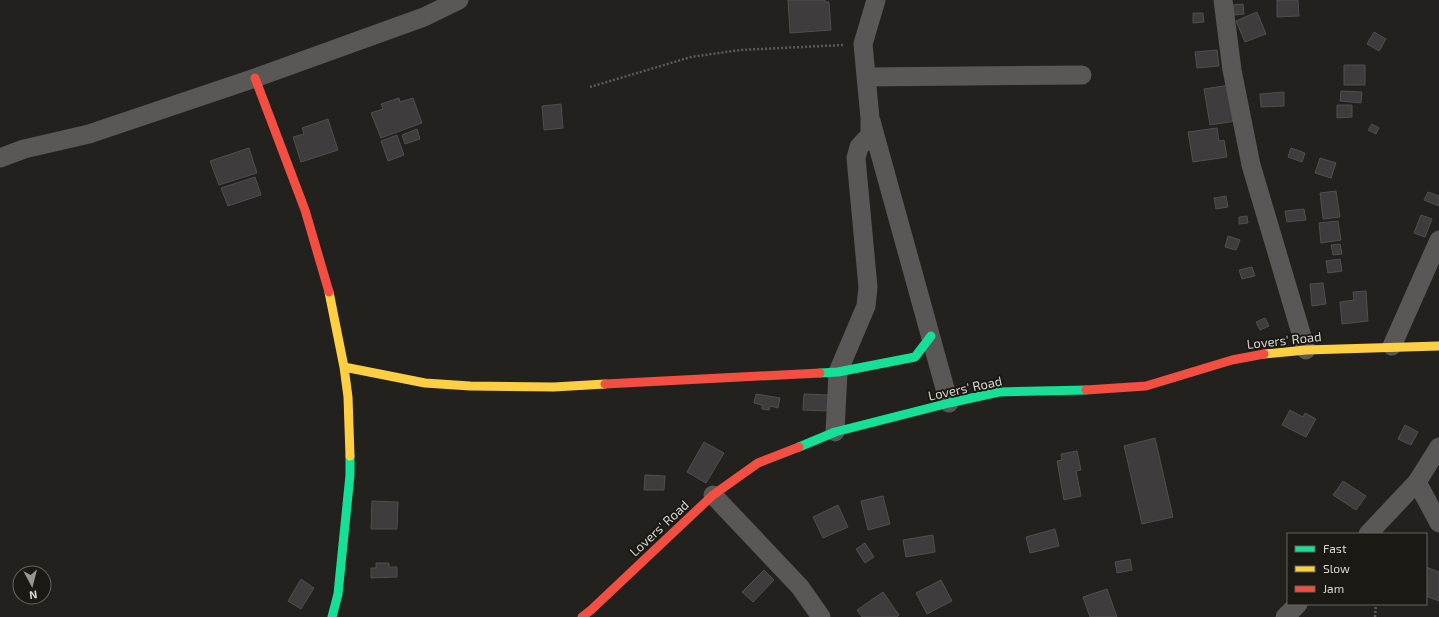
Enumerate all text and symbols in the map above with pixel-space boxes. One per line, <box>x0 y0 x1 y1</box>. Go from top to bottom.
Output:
street label: Lovers' Road <box>1246 328 1322 352</box>
street label: Lovers' Road <box>927 372 1003 404</box>
street label: Lovers' Road <box>626 497 692 559</box>
legend <box>1287 533 1427 605</box>
text: Fast <box>1323 541 1347 555</box>
text: Slow <box>1323 561 1350 575</box>
north arrow <box>12 565 52 605</box>
text: Jam <box>1323 581 1344 595</box>
text: N <box>28 588 38 602</box>

